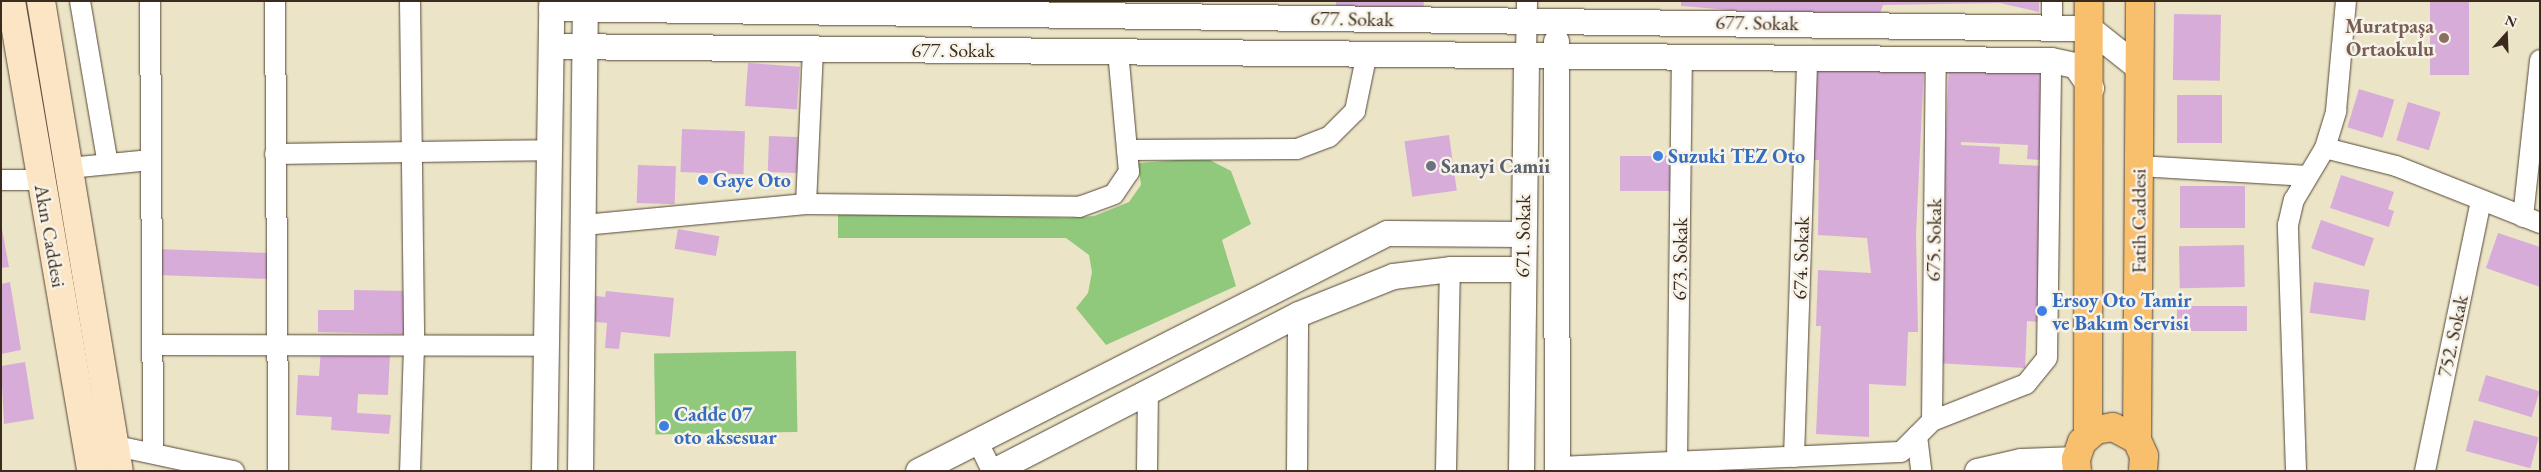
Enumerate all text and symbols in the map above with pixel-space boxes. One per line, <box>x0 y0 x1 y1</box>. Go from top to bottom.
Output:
street label: 677. Sokak <box>1310 6 1394 32</box>
street label: 677. Sokak <box>1715 10 1799 36</box>
north arrow <box>2481 10 2531 60</box>
text: N <box>2503 11 2520 31</box>
place label: Muratpaşa Ortaokulu <box>2345 14 2434 61</box>
marker: Muratpaşa Ortaokulu <box>2438 32 2450 44</box>
street label: 677. Sokak <box>911 38 995 62</box>
place label: Suzuki TEZ Oto <box>1668 144 1805 168</box>
marker: Suzuki TEZ Oto <box>1652 150 1664 162</box>
place label: Sanayi Camii <box>1441 154 1550 178</box>
marker: Sanayi Camii <box>1425 160 1437 172</box>
place label: Gaye Oto <box>713 168 791 192</box>
street label: Fatih Caddesi <box>2127 169 2151 273</box>
marker: Gaye Oto <box>697 174 709 186</box>
street label: Akın Caddesi <box>29 183 71 289</box>
street label: 671. Sokak <box>1510 194 1536 278</box>
street label: 675. Sokak <box>1921 198 1947 282</box>
street label: 674. Sokak <box>1788 216 1814 300</box>
street label: 673. Sokak <box>1667 217 1693 301</box>
place label: Ersoy Oto Tamir ve Bakım Servisi <box>2052 288 2191 335</box>
street label: 752. Sokak <box>2433 293 2473 379</box>
marker: Ersoy Oto Tamir ve Bakım Servisi <box>2036 305 2048 317</box>
place label: Cadde 07 oto aksesuar <box>674 402 777 449</box>
marker: Cadde 07 oto aksesuar <box>658 420 670 432</box>

